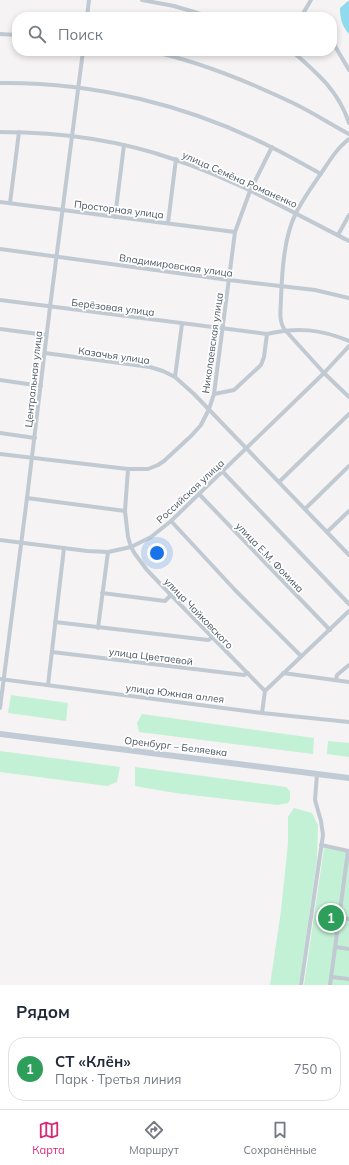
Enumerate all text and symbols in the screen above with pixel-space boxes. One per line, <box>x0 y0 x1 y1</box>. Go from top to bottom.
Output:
search box <box>12 12 337 56</box>
icon: search <box>26 23 48 45</box>
text: Поиск <box>58 25 103 44</box>
street label: улица Семёна Романенко <box>180 148 300 211</box>
street label: Просторная улица <box>73 198 165 221</box>
street label: Владимировская улица <box>118 251 234 280</box>
street label: Николаевская улица <box>199 292 226 394</box>
street label: Берёзовая улица <box>71 296 155 319</box>
street label: Центральная улица <box>22 330 45 428</box>
street label: Казачья улица <box>77 344 151 367</box>
street label: Российская улица <box>154 457 227 526</box>
street label: улица Е.М. Фомина <box>233 519 307 595</box>
your location <box>147 543 167 563</box>
street label: улица Чайковского <box>161 575 236 652</box>
street label: улица Цветаевой <box>108 645 194 668</box>
street label: улица Южная аллея <box>125 681 225 706</box>
street label: Оренбург – Беляевка <box>124 734 228 759</box>
pin: 1 <box>318 903 344 933</box>
text: Рядом <box>16 1001 70 1022</box>
text: СТ «Клён» <box>55 1052 131 1071</box>
text: 1 <box>26 1061 34 1077</box>
text: 750 m <box>294 1061 332 1077</box>
text: Парк · Третья линия <box>55 1071 181 1087</box>
tab: Карта <box>32 1119 65 1157</box>
tab: Маршрут <box>129 1119 179 1157</box>
tab: Сохранённые <box>243 1119 317 1157</box>

